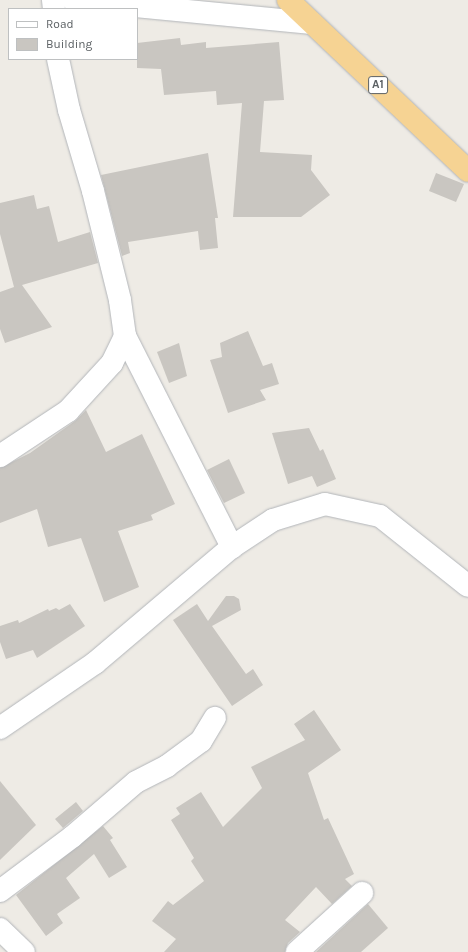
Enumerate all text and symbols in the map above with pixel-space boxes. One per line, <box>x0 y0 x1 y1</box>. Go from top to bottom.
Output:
legend <box>8 8 138 60</box>
text: Road <box>46 17 74 31</box>
text: Building <box>46 37 92 51</box>
road number: A1 <box>368 75 388 95</box>

